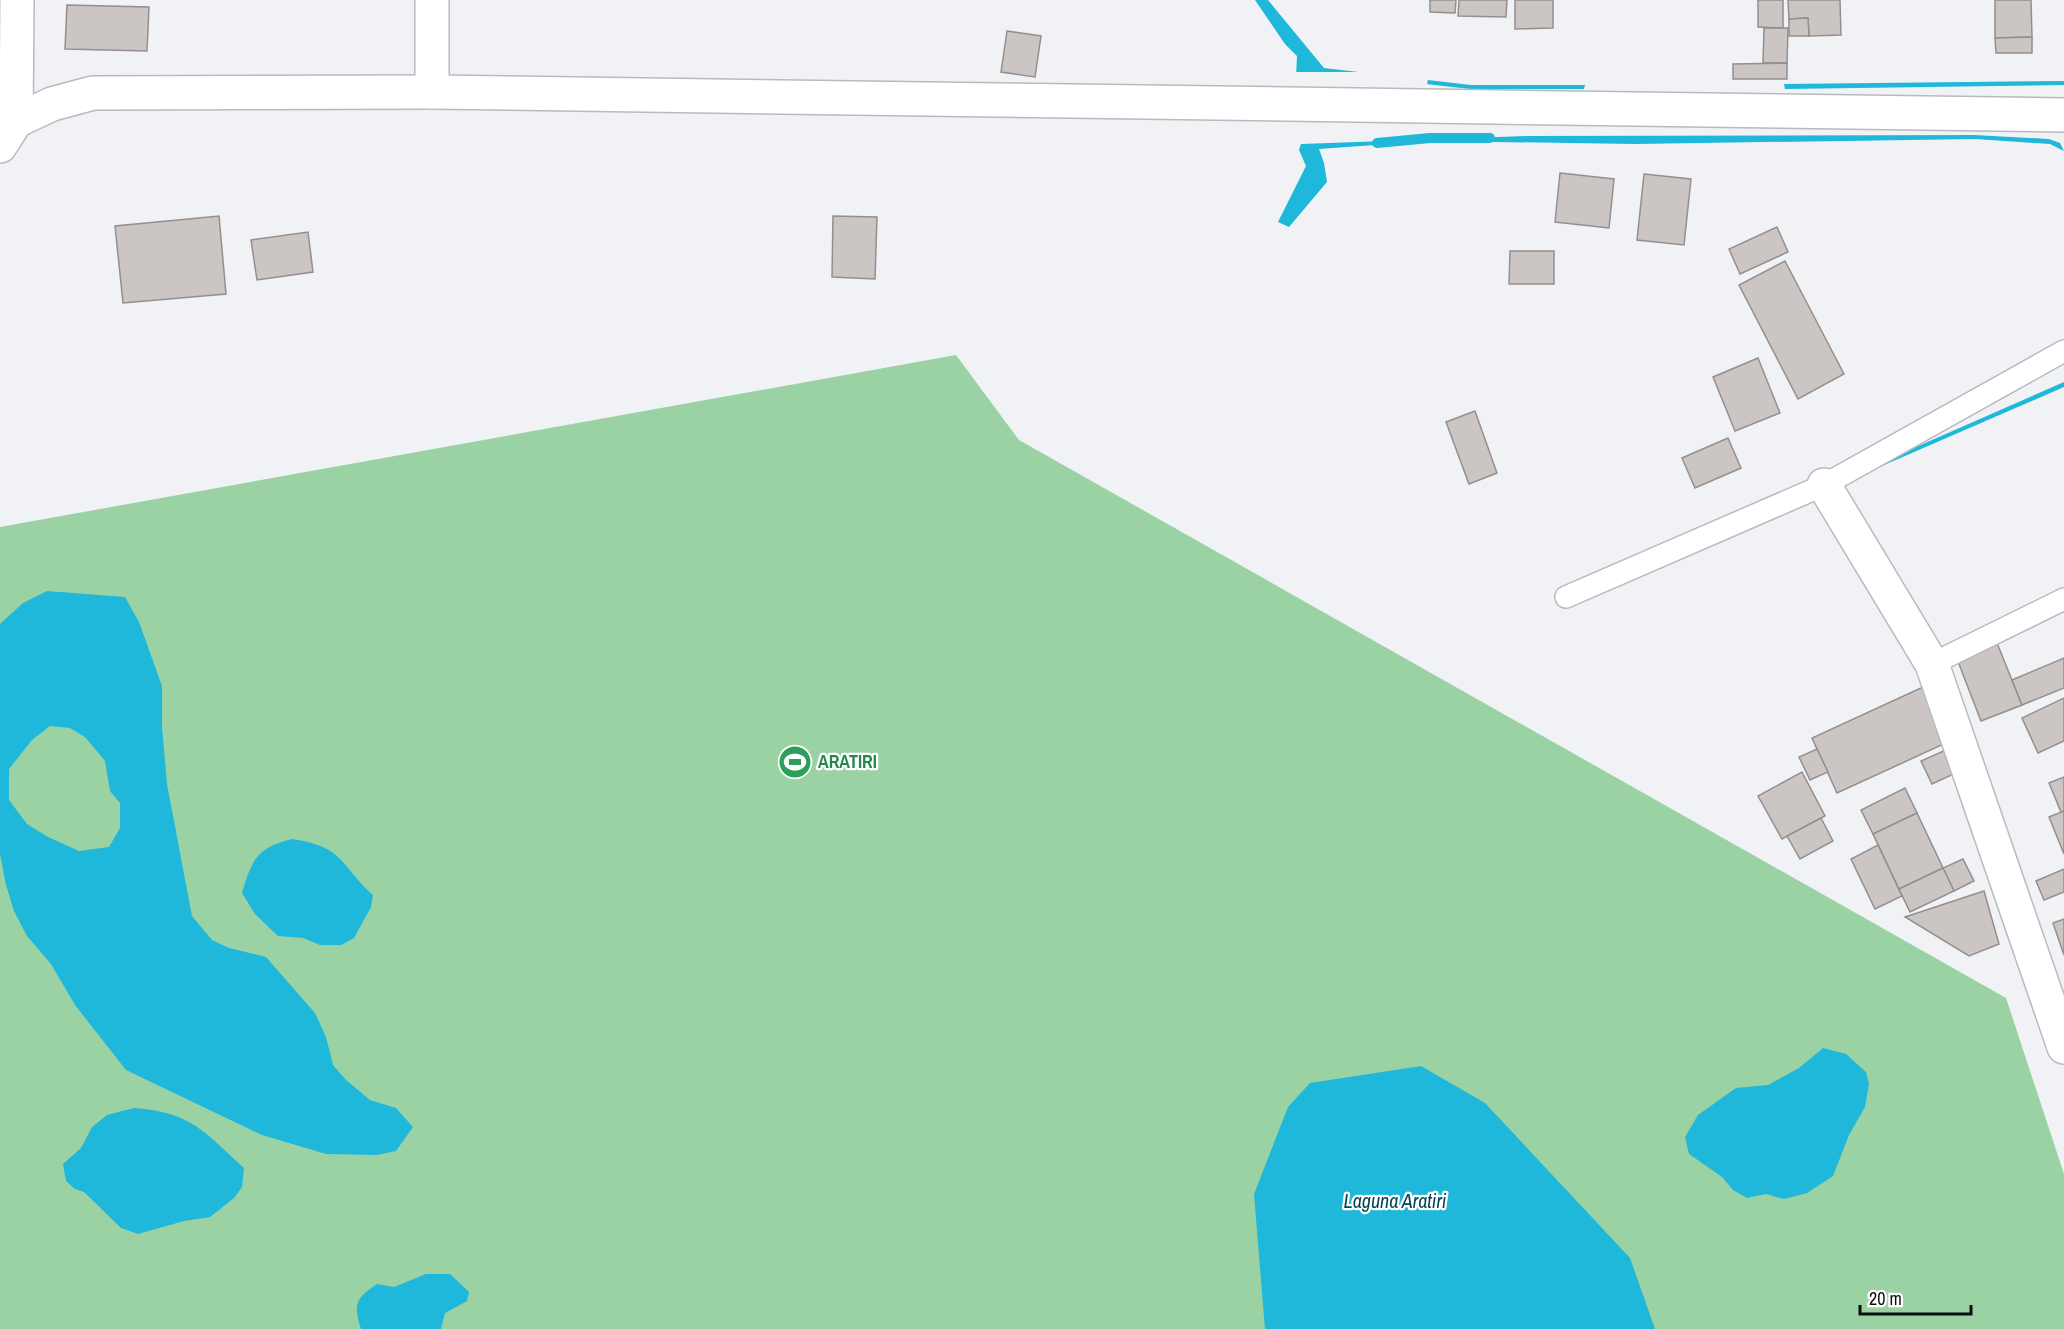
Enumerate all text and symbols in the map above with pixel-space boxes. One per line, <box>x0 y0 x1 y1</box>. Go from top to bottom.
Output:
sports icon: ARATIRI <box>777 744 813 780</box>
place label: ARATIRI <box>818 749 877 774</box>
water label: Laguna Aratiri <box>1344 1187 1447 1214</box>
scale bar <box>1860 1278 1971 1316</box>
text: 20 m <box>1869 1286 1902 1311</box>

